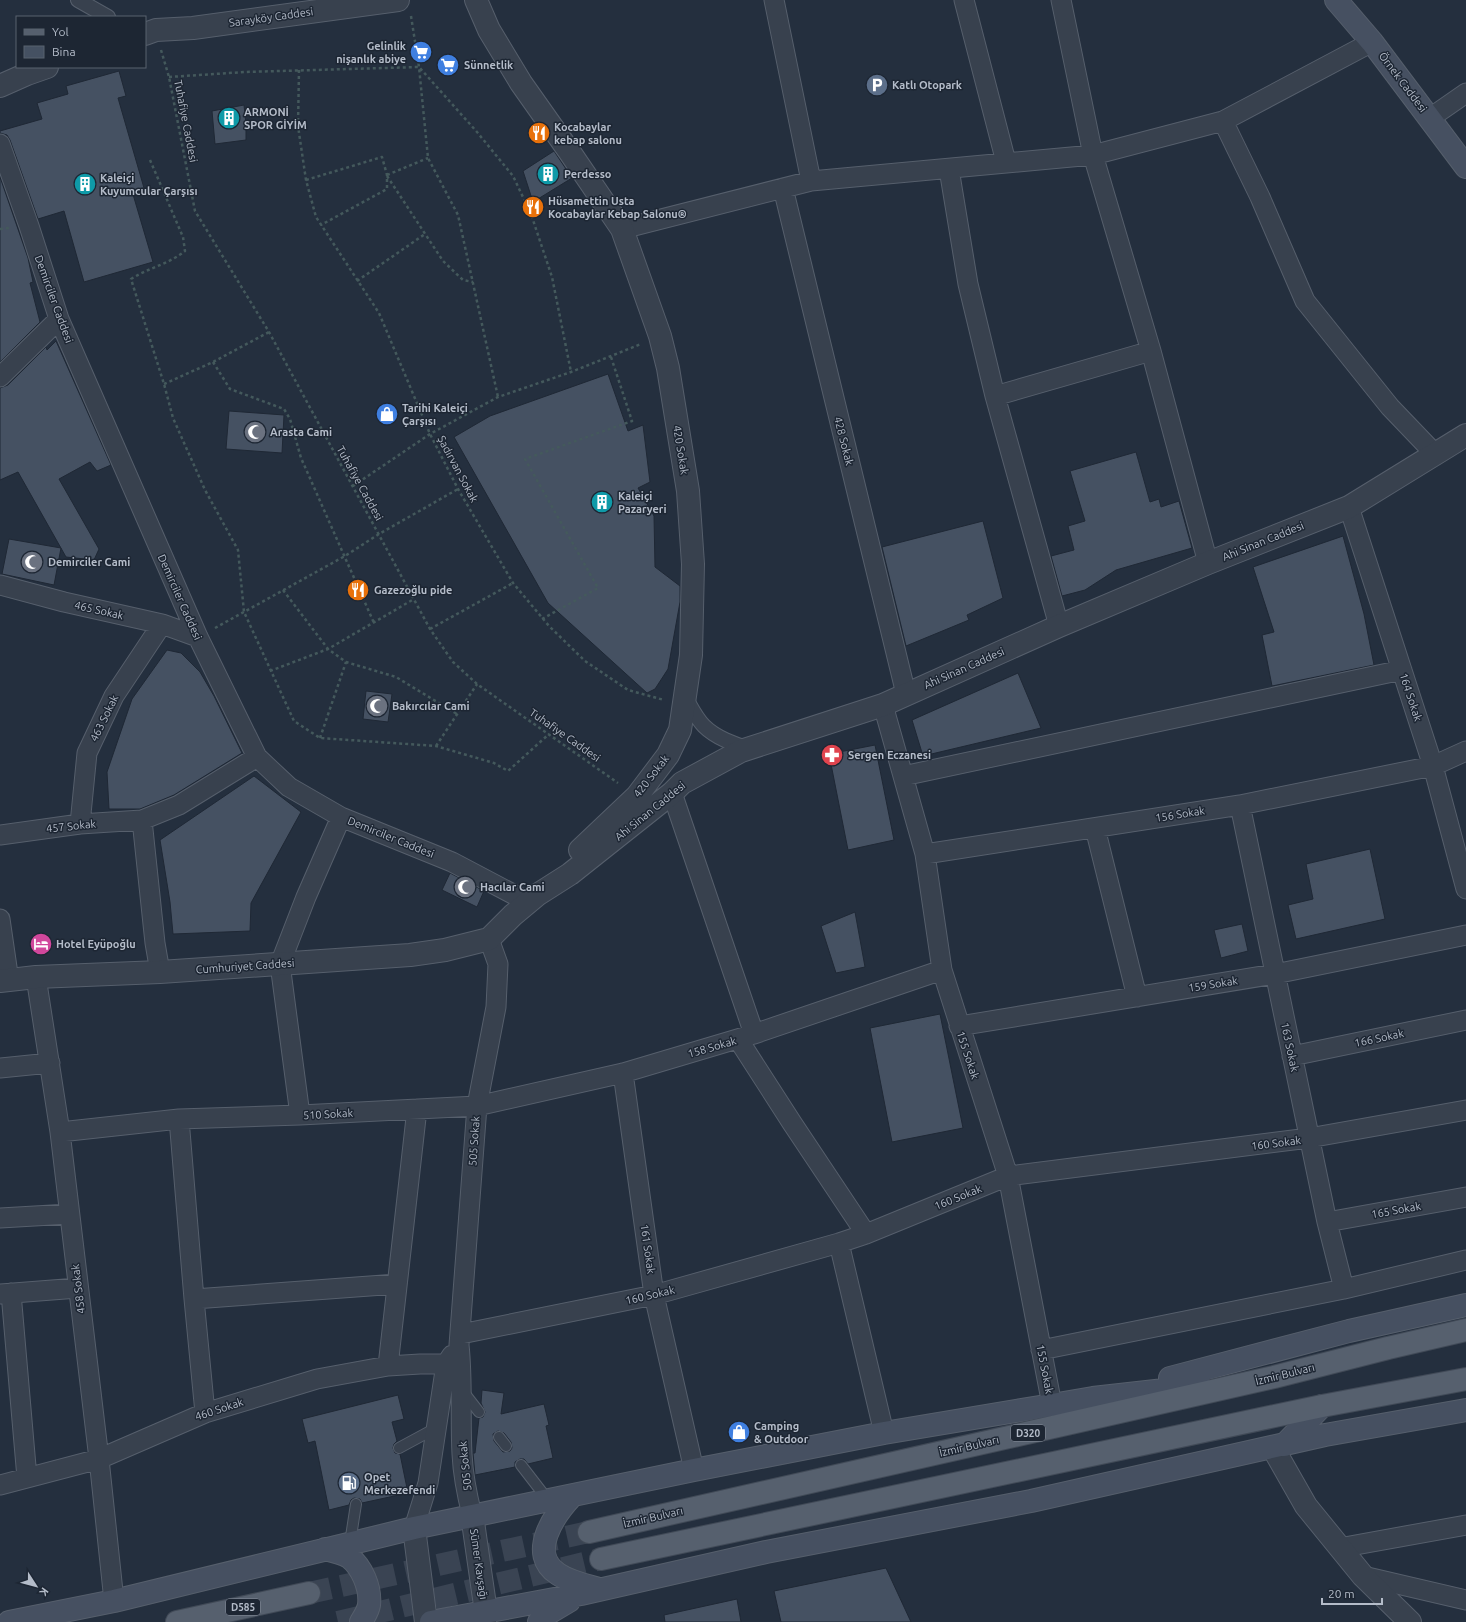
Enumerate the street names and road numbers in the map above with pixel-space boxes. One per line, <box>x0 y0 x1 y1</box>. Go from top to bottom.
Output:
street label: Sarayköy Caddesi <box>228 5 314 29</box>
street label: Örnek Caddesi <box>1377 50 1429 114</box>
street label: Tuhafiye Caddesi <box>172 79 200 163</box>
street label: Demirciler Caddesi <box>33 254 75 344</box>
street label: 428 Sokak <box>832 415 856 467</box>
street label: 420 Sokak <box>671 424 691 476</box>
street label: Şadırvan Sokak <box>435 434 481 505</box>
street label: Tuhafiye Caddesi <box>335 444 385 522</box>
street label: Ahi Sinan Caddesi <box>1221 519 1305 563</box>
street label: Demirciler Caddesi <box>156 552 204 642</box>
street label: 465 Sokak <box>73 599 125 622</box>
street label: Ahi Sinan Caddesi <box>922 645 1006 691</box>
street label: 164 Sokak <box>1398 671 1425 723</box>
street label: 463 Sokak <box>88 692 121 743</box>
street label: Tuhafiye Caddesi <box>527 706 603 764</box>
street label: 420 Sokak <box>631 752 671 799</box>
street label: Ahi Sinan Caddesi <box>613 779 687 843</box>
street label: 156 Sokak <box>1154 804 1206 824</box>
street label: Demirciler Caddesi <box>346 814 436 860</box>
street label: 457 Sokak <box>45 817 97 835</box>
street label: Cumhuriyet Caddesi <box>195 957 295 975</box>
street label: 159 Sokak <box>1187 974 1239 994</box>
street label: 163 Sokak <box>1279 1021 1301 1073</box>
street label: 166 Sokak <box>1353 1027 1405 1049</box>
street label: 155 Sokak <box>955 1029 982 1081</box>
street label: 158 Sokak <box>686 1034 738 1060</box>
street label: 510 Sokak <box>303 1107 354 1121</box>
street label: 505 Sokak <box>466 1115 482 1166</box>
street label: 160 Sokak <box>1250 1134 1302 1152</box>
street label: 160 Sokak <box>933 1182 984 1212</box>
street label: 165 Sokak <box>1370 1200 1422 1220</box>
street label: 161 Sokak <box>639 1223 657 1275</box>
street label: 458 Sokak <box>69 1263 87 1315</box>
street label: 160 Sokak <box>624 1283 676 1306</box>
street label: 155 Sokak <box>1034 1343 1056 1395</box>
street label: İzmir Bulvarı <box>1254 1361 1316 1387</box>
street label: 460 Sokak <box>193 1395 245 1422</box>
road number: D320 <box>1011 1425 1045 1441</box>
street label: İzmir Bulvarı <box>938 1433 1000 1459</box>
street label: 505 Sokak <box>456 1440 474 1492</box>
street label: İzmir Bulvarı <box>622 1504 684 1530</box>
street label: Sümer Kavşağı <box>468 1528 490 1600</box>
road number: D585 <box>226 1599 260 1615</box>

